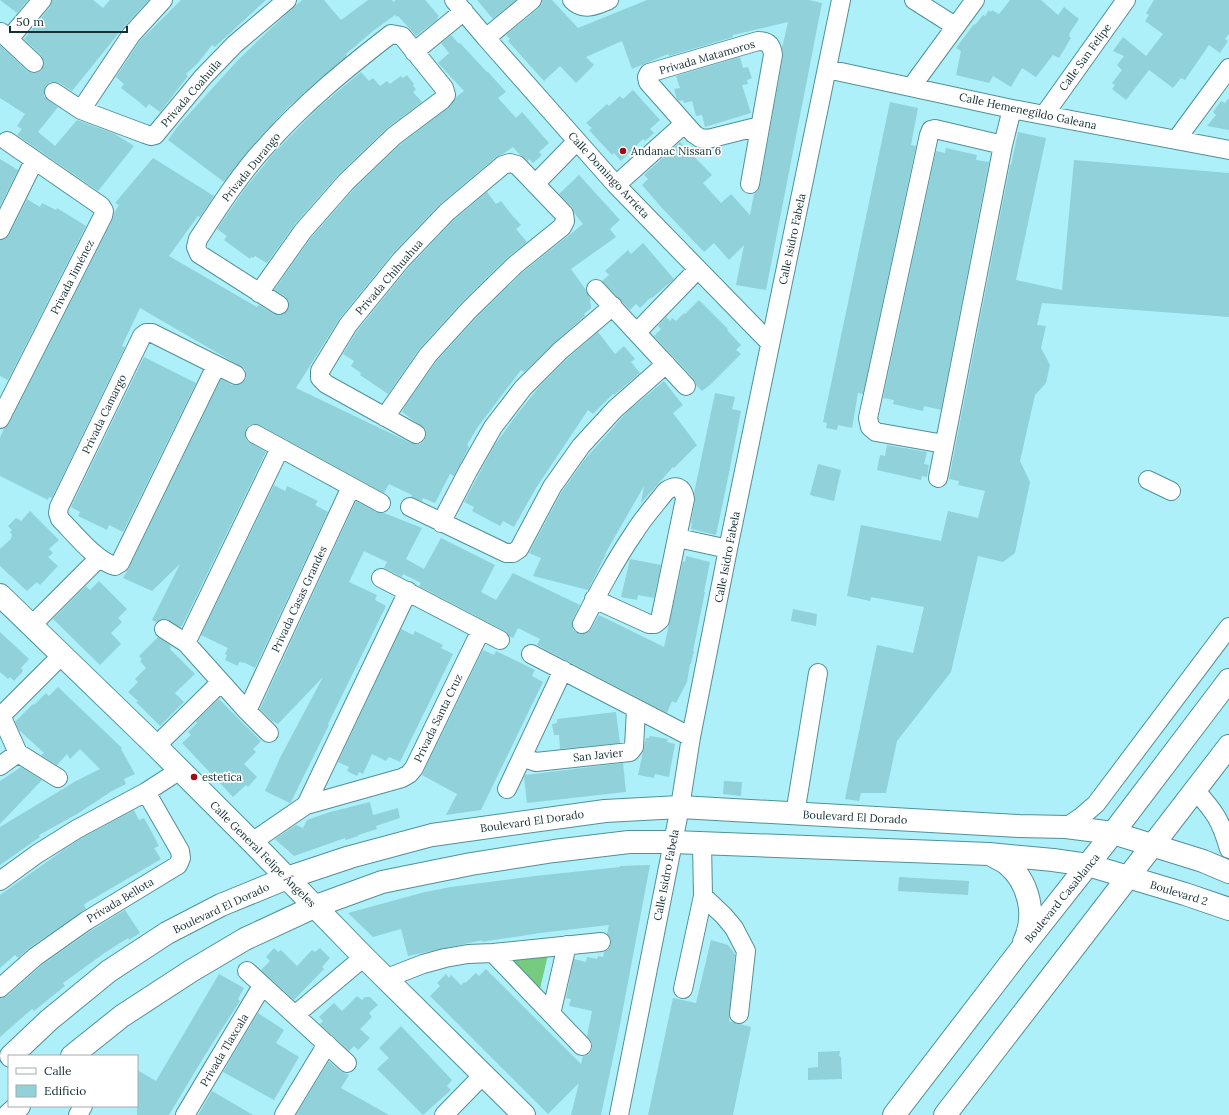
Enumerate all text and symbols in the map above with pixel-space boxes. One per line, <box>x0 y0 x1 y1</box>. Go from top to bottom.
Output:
scale bar <box>10 8 127 34</box>
text: 50 m <box>16 14 44 29</box>
street label: Calle San Felipe <box>1056 20 1114 94</box>
street label: Privada Matamoros <box>658 37 756 77</box>
street label: Privada Coahuila <box>158 56 225 130</box>
street label: Calle Hemenegildo Galeana <box>958 90 1098 132</box>
street label: Calle Domingo Arrieta <box>565 129 653 221</box>
street label: Privada Durango <box>219 130 283 204</box>
place label: Andanac Nissan 6 <box>630 144 721 158</box>
marker: Andanac Nissan 6 <box>618 146 628 156</box>
street label: Calle Isidro Fabela <box>775 192 809 286</box>
street label: Privada Chihuahua <box>352 236 426 318</box>
street label: Privada Jiménez <box>47 237 97 317</box>
street label: Privada Camargo <box>79 372 129 456</box>
street label: Calle Isidro Fabela <box>711 510 743 604</box>
street label: Privada Casas Grandes <box>268 543 330 655</box>
street label: Privada Santa Cruz <box>411 671 466 765</box>
street label: San Javier <box>572 745 624 765</box>
place label: estetica <box>202 770 242 784</box>
marker: estetica <box>189 772 199 782</box>
street label: Calle General Felipe Ángeles <box>207 798 319 910</box>
street label: Boulevard El Dorado <box>479 807 585 835</box>
street label: Boulevard El Dorado <box>802 807 908 827</box>
street label: Calle Isidro Fabela <box>650 828 682 922</box>
street label: Boulevard Casablanca <box>1021 850 1103 946</box>
street label: Privada Bellota <box>84 874 156 926</box>
street label: Boulevard 2 <box>1148 878 1210 908</box>
street label: Boulevard El Dorado <box>171 880 271 936</box>
street label: Privada Tlaxcala <box>197 1011 251 1089</box>
legend <box>8 1055 138 1107</box>
text: Calle <box>44 1063 72 1078</box>
text: Edificio <box>44 1083 86 1098</box>

